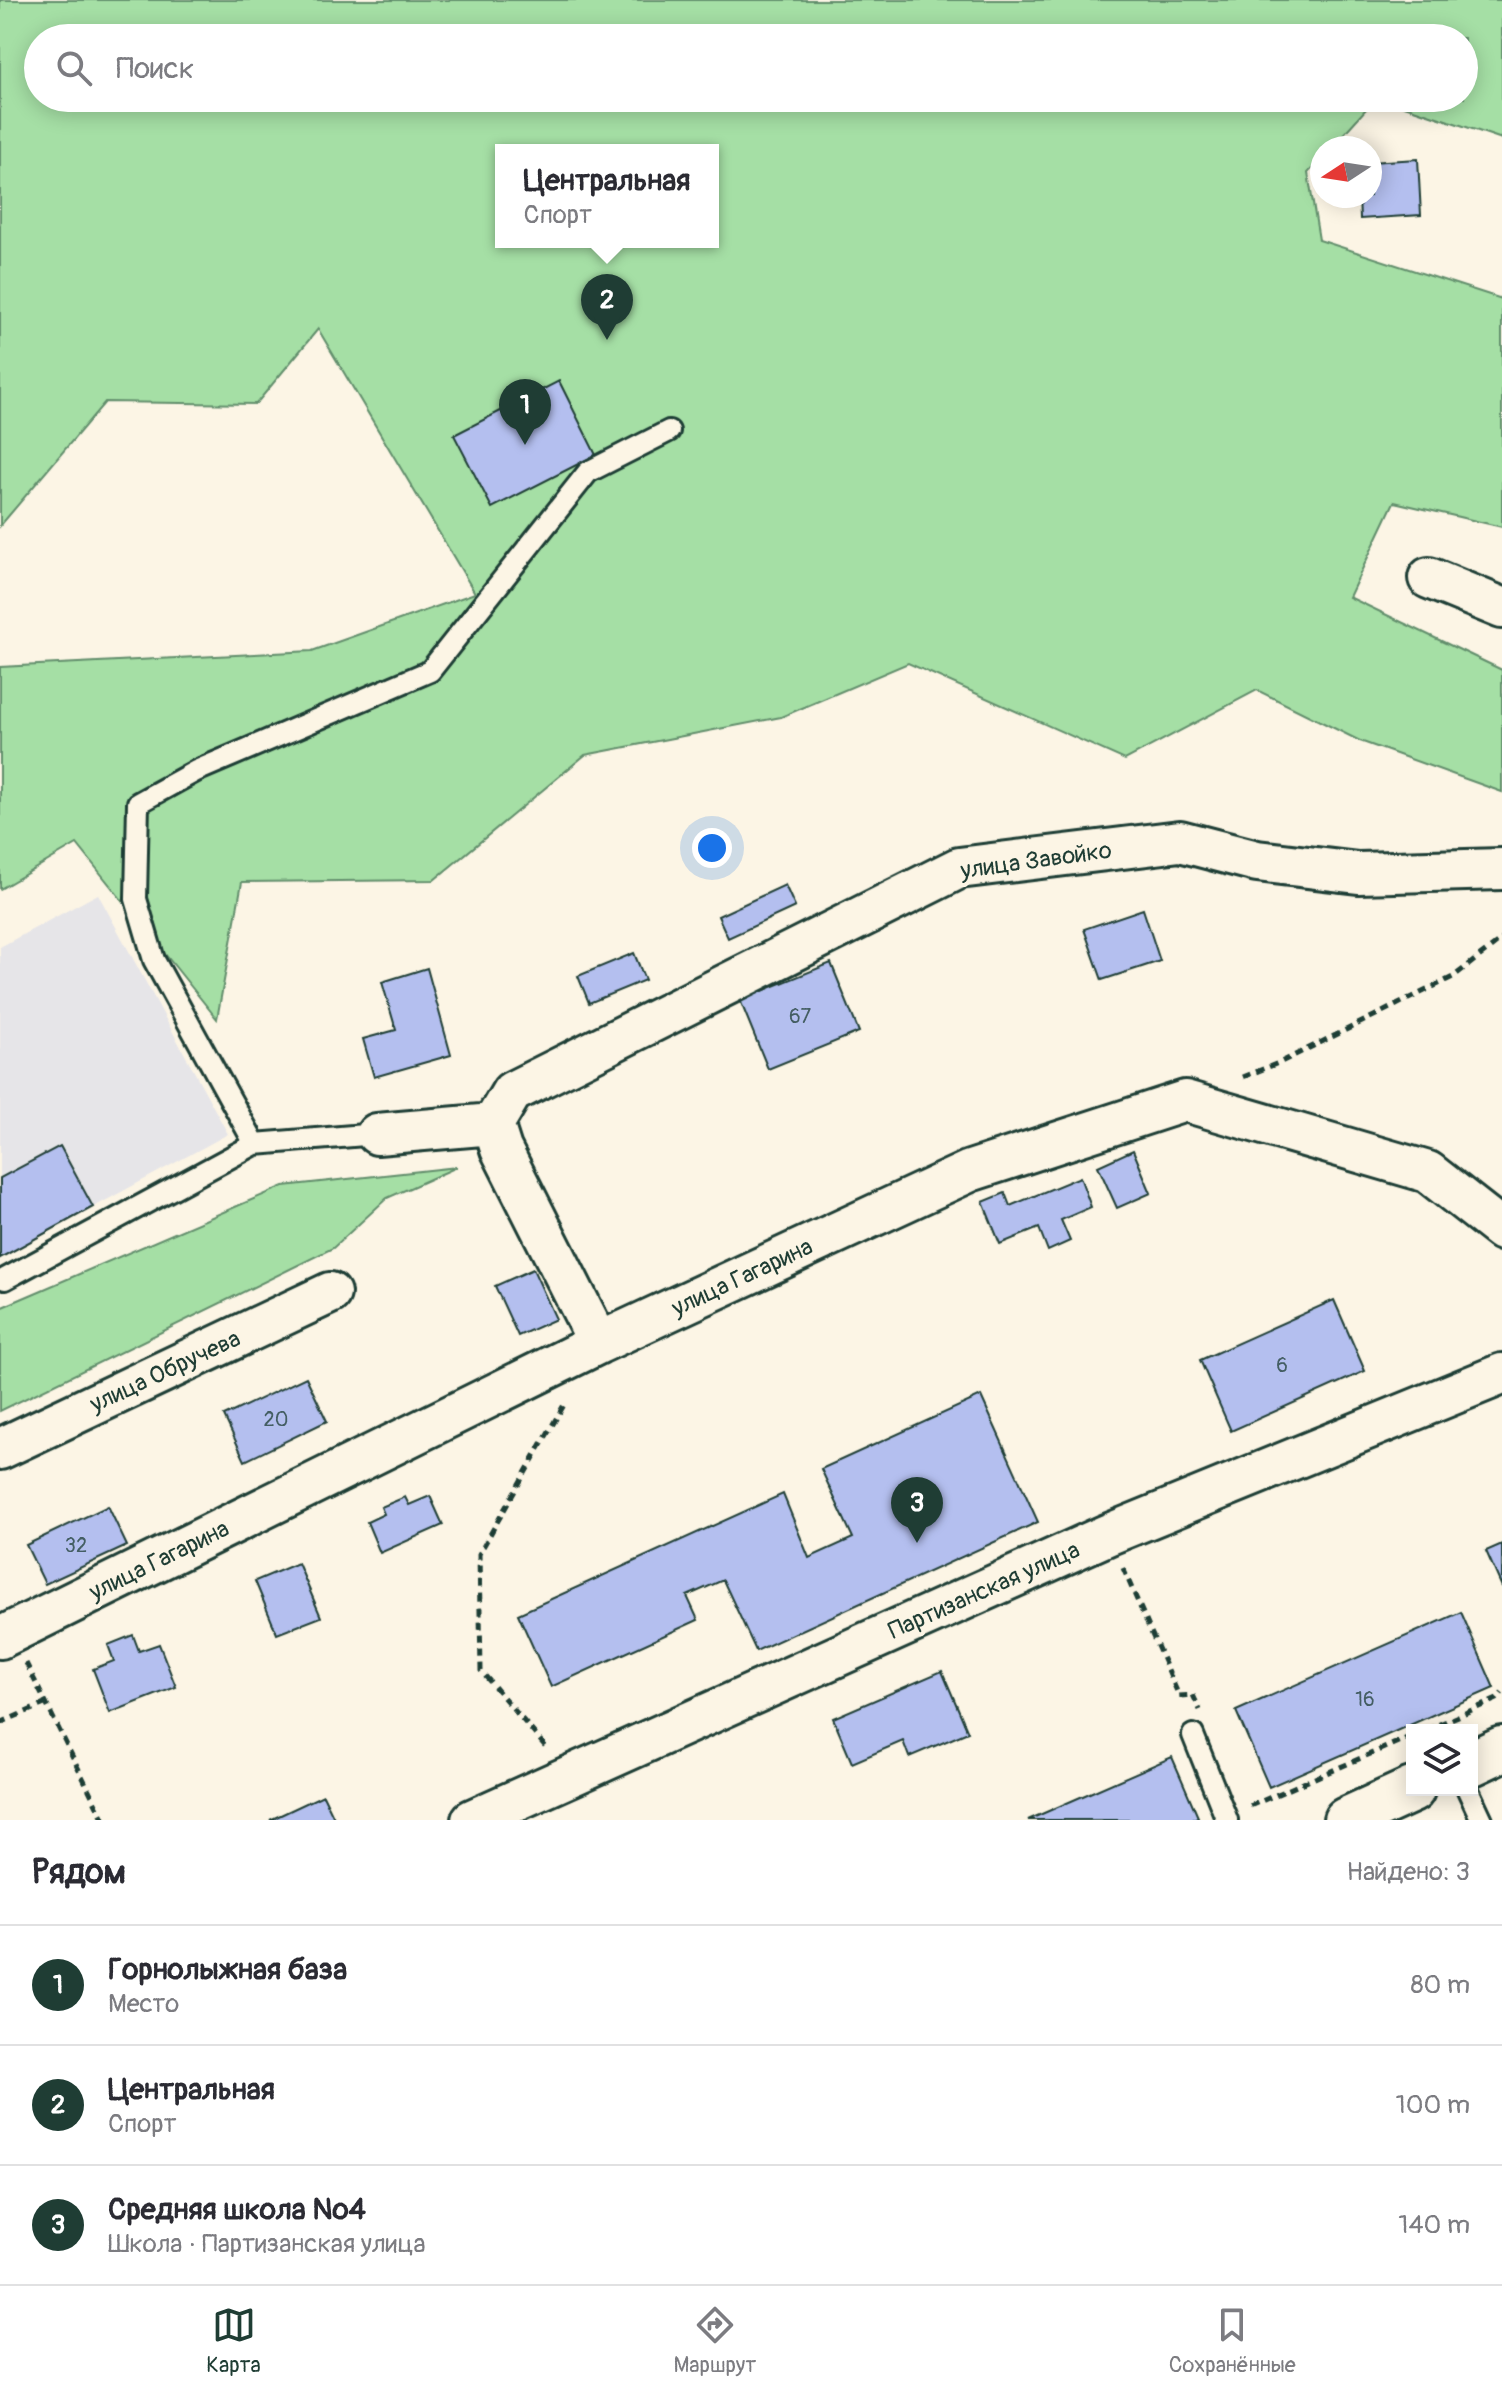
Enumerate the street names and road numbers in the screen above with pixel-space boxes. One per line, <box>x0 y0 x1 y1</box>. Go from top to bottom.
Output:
street label: улица Завойко <box>958 836 1113 886</box>
street label: улица Гагарина <box>666 1232 817 1323</box>
street label: улица Обручева <box>85 1324 245 1419</box>
street label: улица Гагарина <box>84 1514 234 1607</box>
street label: Партизанская улица <box>884 1535 1084 1646</box>

